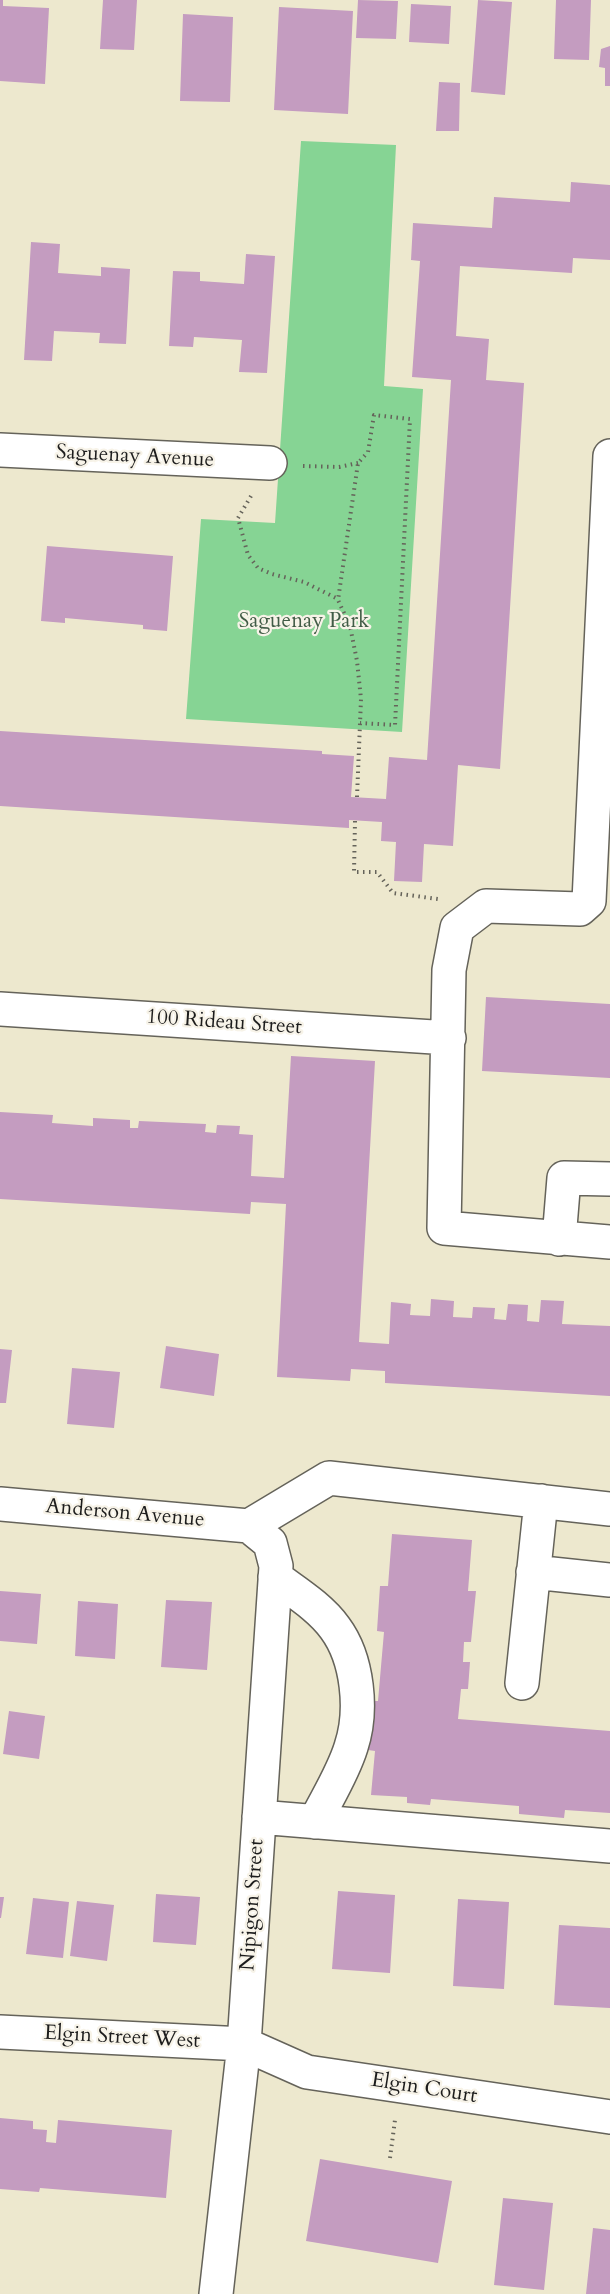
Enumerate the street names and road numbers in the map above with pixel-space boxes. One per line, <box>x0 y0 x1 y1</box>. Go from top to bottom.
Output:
street label: Saguenay Avenue <box>55 440 215 474</box>
street label: 100 Rideau Street <box>145 1005 303 1041</box>
street label: Anderson Avenue <box>45 1495 205 1533</box>
street label: Nipigon Street <box>236 1838 270 1972</box>
street label: Elgin Street West <box>43 2021 201 2055</box>
street label: Elgin Court <box>369 2068 479 2110</box>

